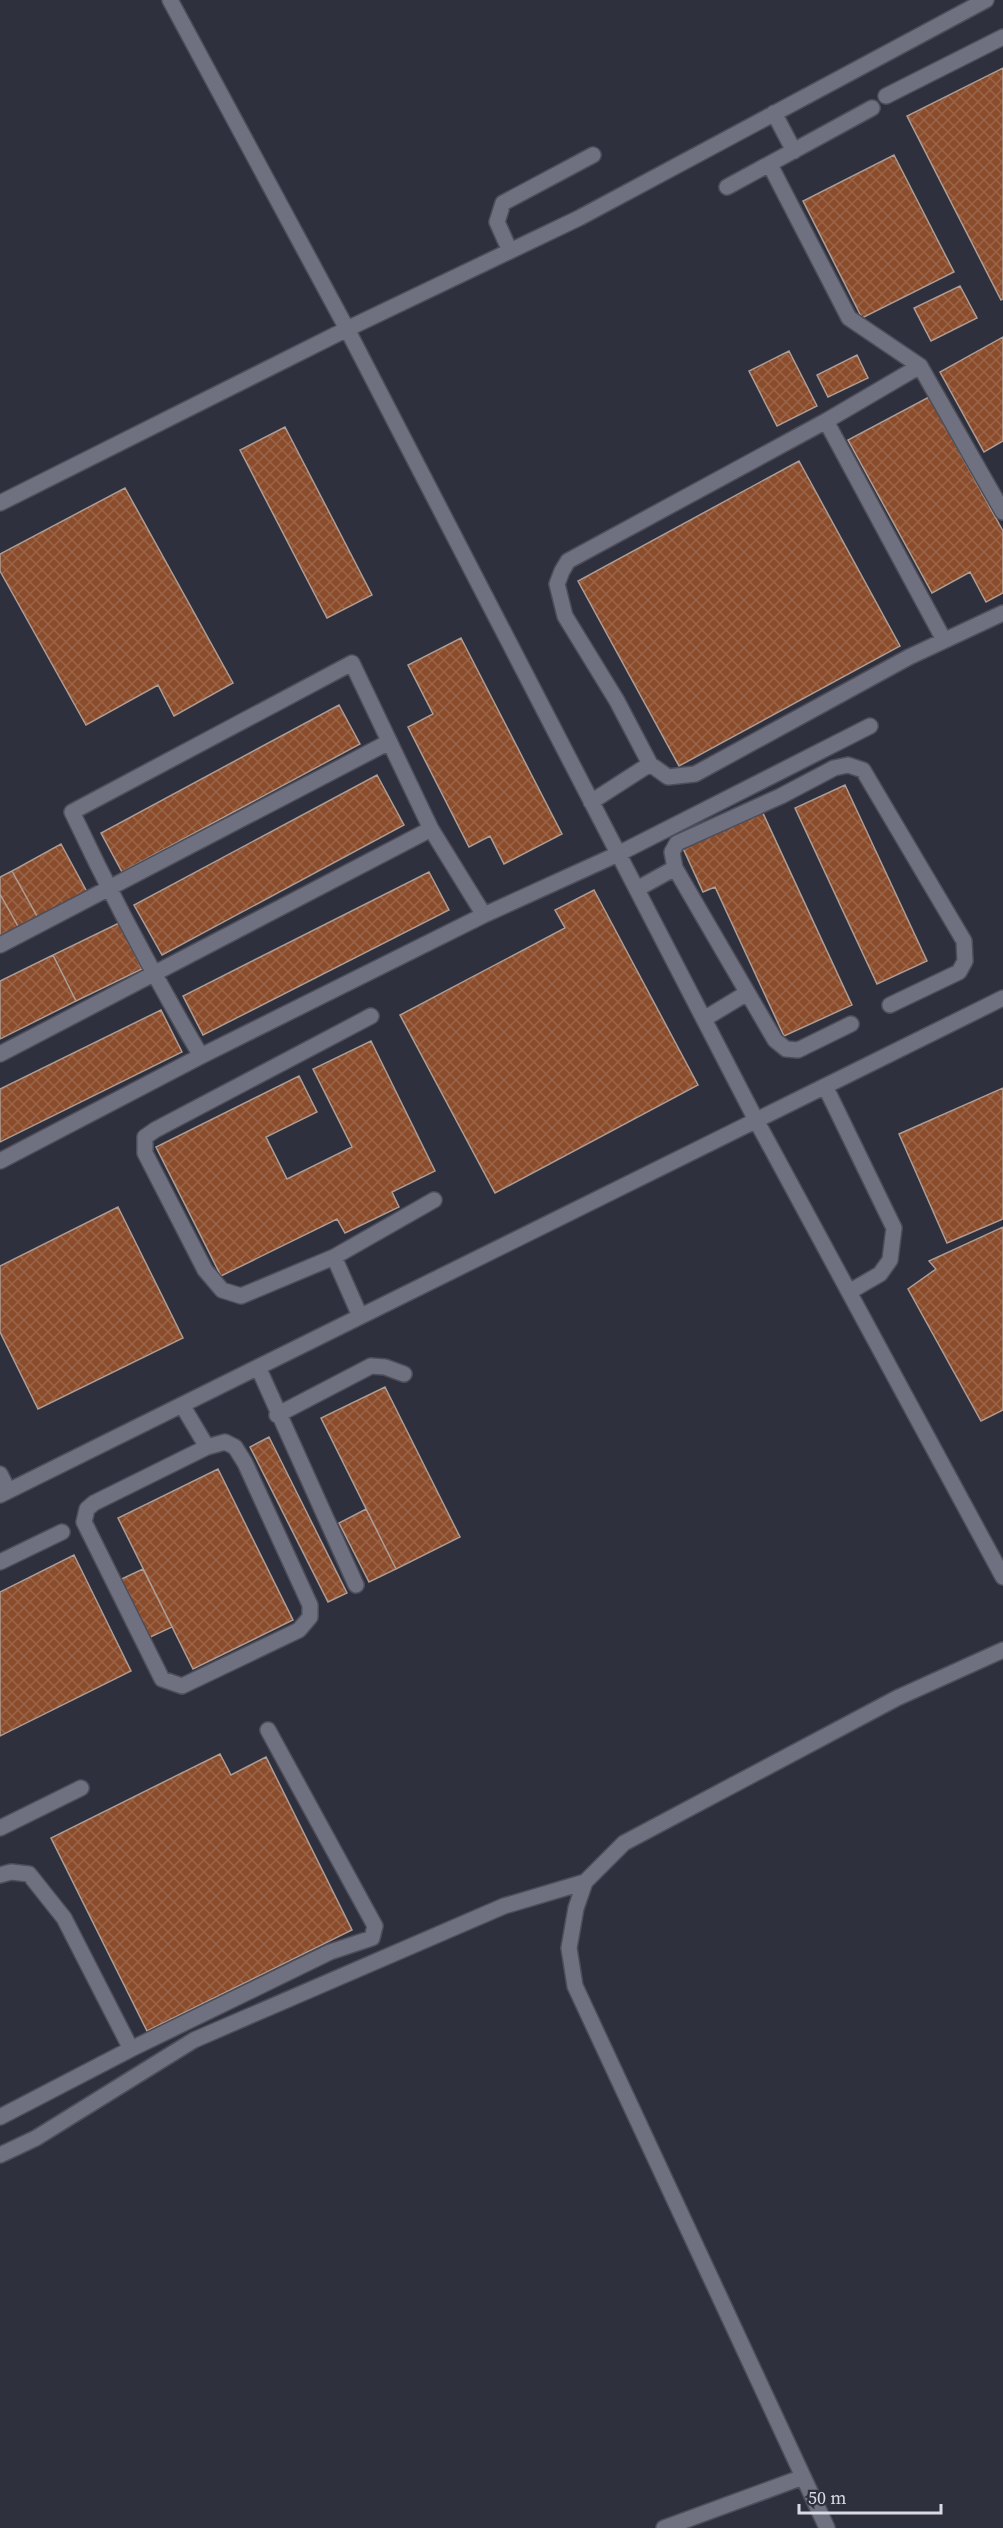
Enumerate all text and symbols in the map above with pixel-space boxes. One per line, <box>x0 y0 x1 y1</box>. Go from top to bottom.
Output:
scale bar <box>799 2477 942 2515</box>
text: 50 m <box>808 2485 846 2510</box>

